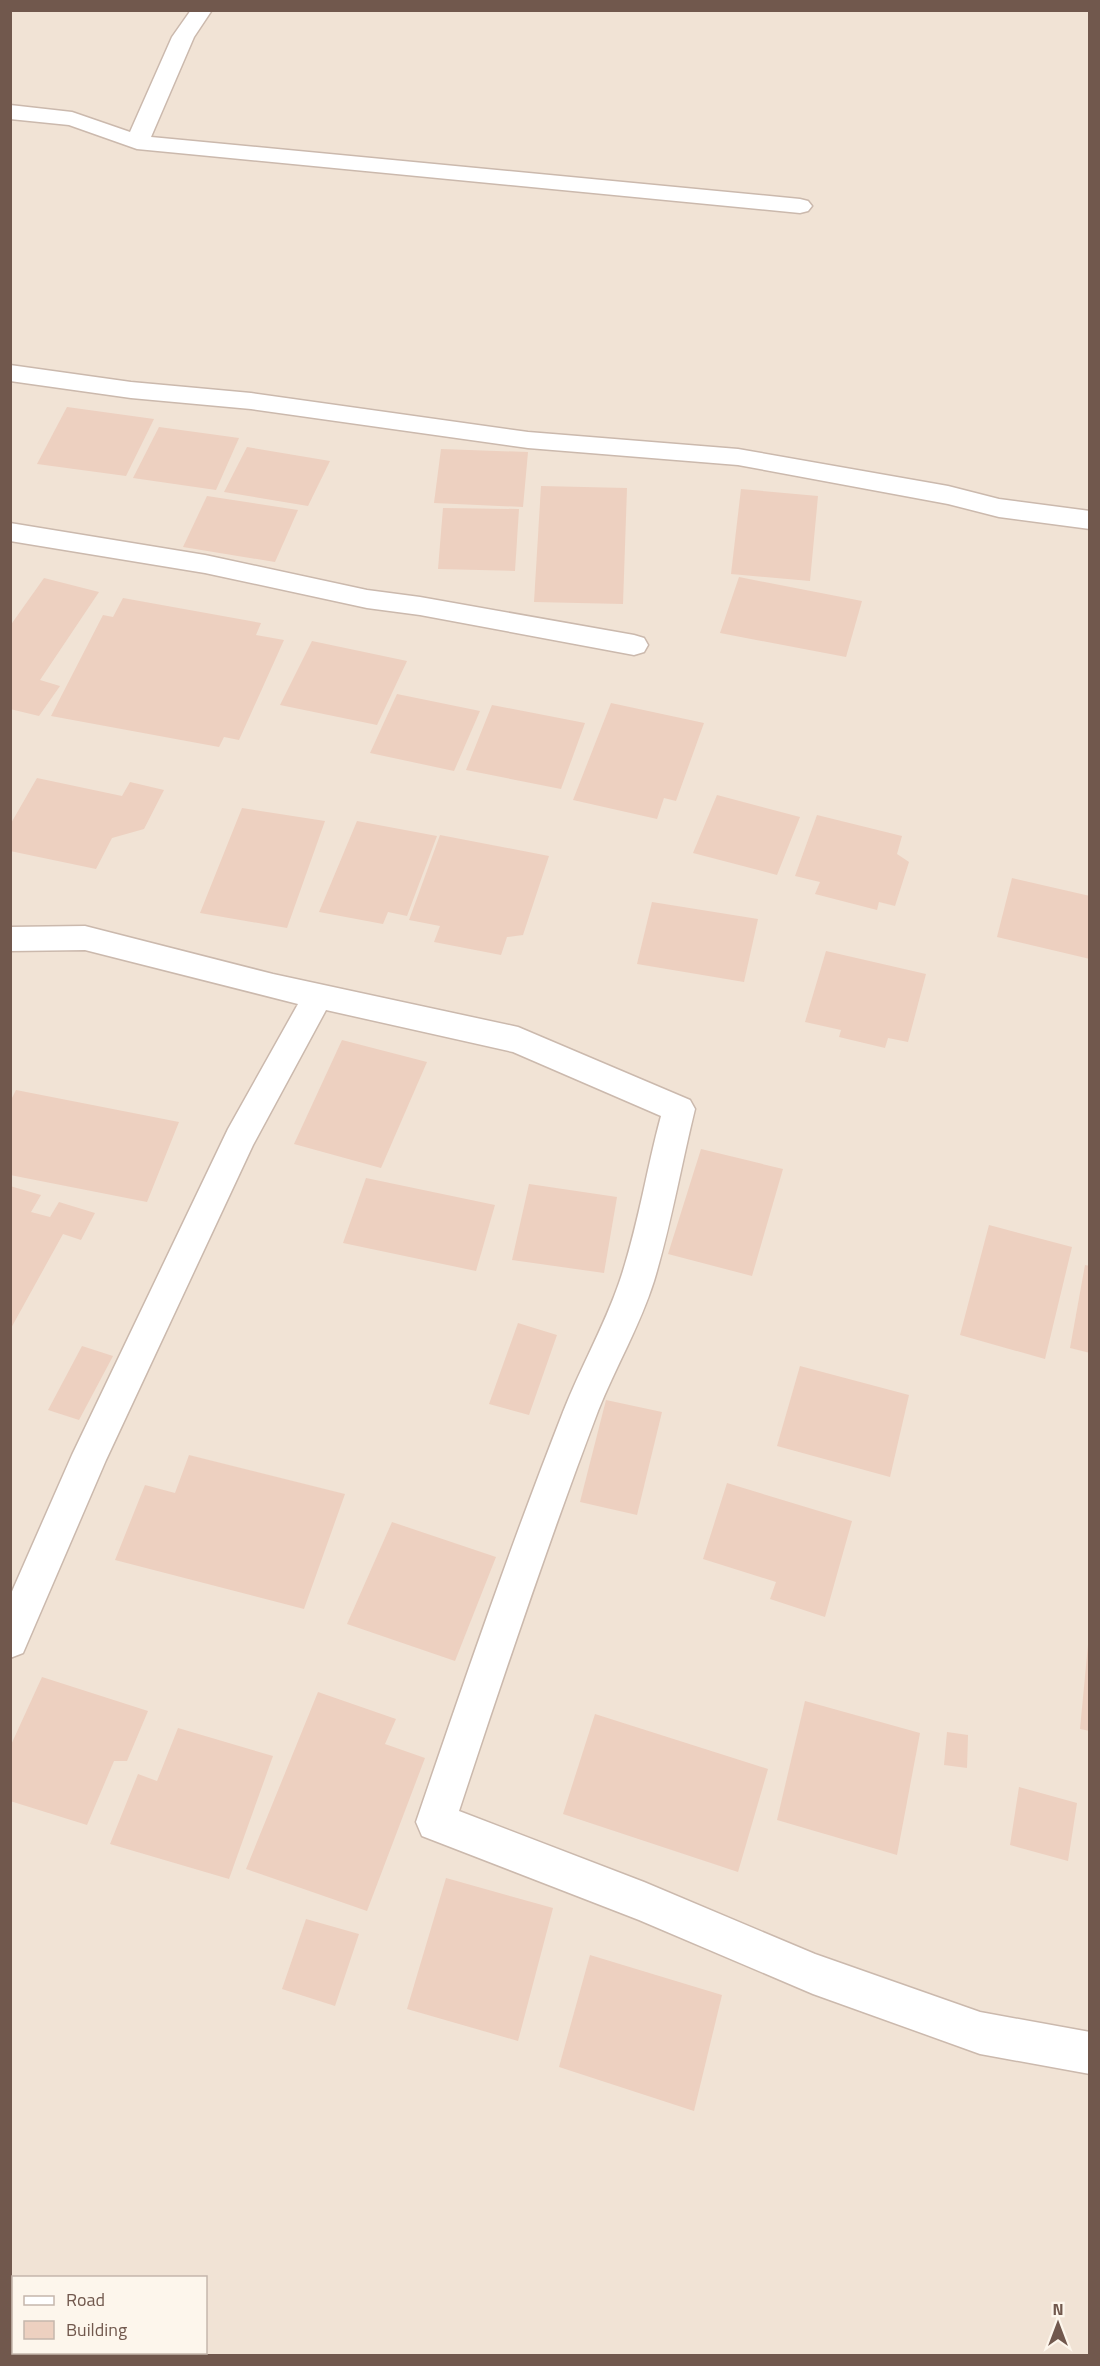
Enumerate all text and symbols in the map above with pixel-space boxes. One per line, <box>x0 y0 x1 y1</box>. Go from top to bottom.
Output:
legend <box>12 2276 207 2354</box>
text: Road <box>66 2286 105 2313</box>
north arrow <box>1028 2294 1088 2354</box>
text: N <box>1052 2297 1064 2321</box>
text: Building <box>66 2316 127 2343</box>

